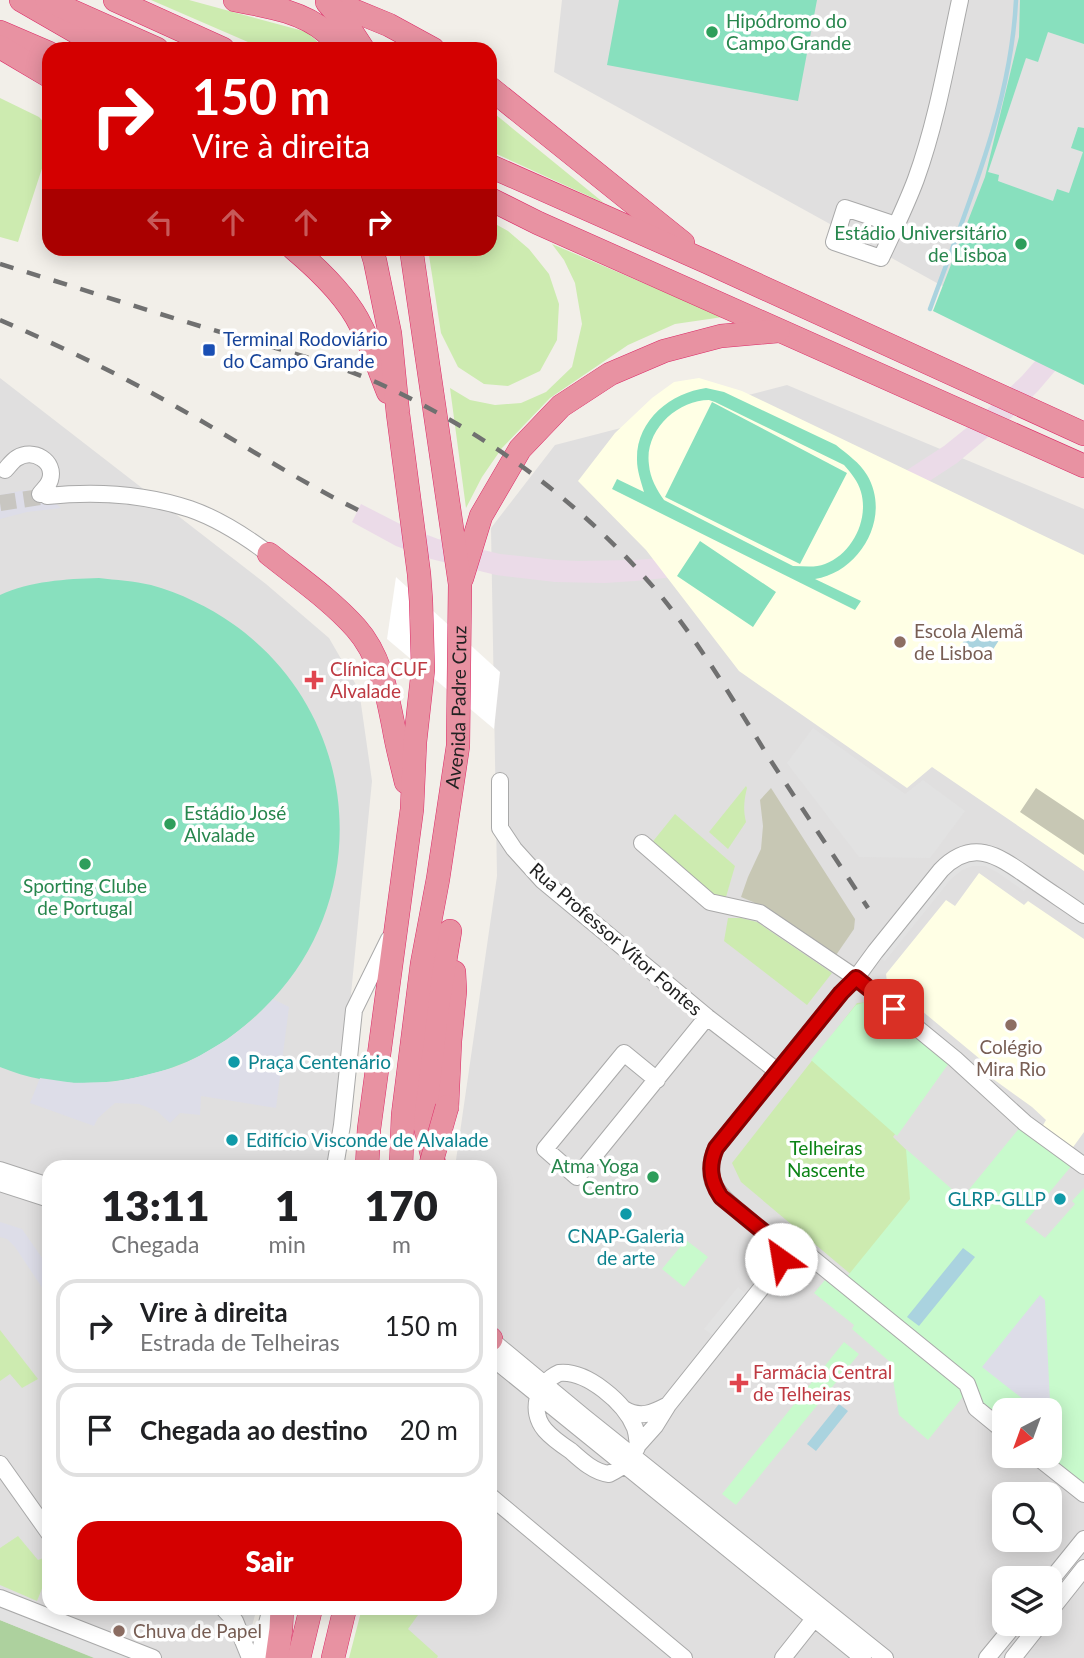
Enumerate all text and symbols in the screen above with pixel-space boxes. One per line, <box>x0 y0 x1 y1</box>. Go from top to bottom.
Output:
place label: Hipódromo do Campo Grande <box>726 9 851 54</box>
marker: Hipódromo do Campo Grande <box>704 24 720 40</box>
text: 150 m <box>192 67 330 125</box>
icon: right <box>77 70 168 161</box>
text: Vire à direita <box>192 126 370 165</box>
icon: left <box>141 203 179 241</box>
icon: ahead <box>214 203 252 241</box>
icon: ahead <box>287 203 325 241</box>
icon: right <box>360 203 398 241</box>
place label: Estádio Universitário de Lisboa <box>834 221 1007 266</box>
marker: Estádio Universitário de Lisboa <box>1013 236 1029 252</box>
place label: Terminal Rodoviário do Campo Grande <box>223 327 388 372</box>
marker: Terminal Rodoviário do Campo Grande <box>201 342 217 358</box>
place label: Escola Alemã de Lisboa <box>914 619 1023 664</box>
street label: Avenida Padre Cruz <box>440 625 470 790</box>
marker: Escola Alemã de Lisboa <box>892 634 908 650</box>
place label: Clínica CUF Alvalade <box>330 657 428 702</box>
marker: Clínica CUF Alvalade <box>304 670 324 690</box>
place label: Estádio José Alvalade <box>184 801 286 846</box>
marker: Estádio José Alvalade <box>162 816 178 832</box>
marker: Sporting Clube de Portugal <box>77 856 93 872</box>
street label: Rua Professor Vítor Fontes <box>525 857 707 1020</box>
place label: Sporting Clube de Portugal <box>23 874 147 919</box>
pin <box>864 979 924 1039</box>
icon: arrive <box>875 990 913 1028</box>
marker: Colégio Mira Rio <box>1003 1017 1019 1033</box>
place label: Colégio Mira Rio <box>976 1035 1046 1080</box>
place label: Praça Centenário <box>248 1050 391 1073</box>
marker: Praça Centenário <box>226 1054 242 1070</box>
place label: Edifício Visconde de Alvalade <box>246 1128 489 1151</box>
marker: Edifício Visconde de Alvalade <box>224 1132 240 1148</box>
park label: Telheiras Nascente <box>787 1136 865 1181</box>
place label: Atma Yoga Centro <box>551 1154 639 1199</box>
marker: Atma Yoga Centro <box>645 1169 661 1185</box>
text: 13:11 <box>101 1180 210 1230</box>
text: 1 <box>275 1180 299 1230</box>
text: 170 <box>365 1180 438 1230</box>
place label: GLRP-GLLP <box>948 1187 1046 1210</box>
marker: GLRP-GLLP <box>1052 1191 1068 1207</box>
marker: CNAP-Galeria de arte <box>618 1206 634 1222</box>
position arrow <box>744 1222 818 1296</box>
place label: CNAP-Galeria de arte <box>568 1224 684 1269</box>
text: Chegada <box>111 1230 199 1258</box>
text: min <box>269 1230 306 1258</box>
text: m <box>392 1230 411 1258</box>
text: Vire à direita <box>140 1296 288 1328</box>
icon: right <box>81 1307 119 1345</box>
text: 150 m <box>385 1310 458 1342</box>
text: Estrada de Telheiras <box>140 1328 340 1356</box>
place label: Farmácia Central de Telheiras <box>753 1360 892 1405</box>
marker: Farmácia Central de Telheiras <box>731 1375 747 1391</box>
north arrow <box>992 1398 1062 1468</box>
map controls <box>992 1398 1062 1636</box>
icon: arrive <box>81 1411 119 1449</box>
text: Chegada ao destino <box>140 1414 368 1446</box>
text: 20 m <box>400 1414 458 1446</box>
button: search <box>992 1482 1062 1552</box>
button: Sair <box>77 1521 462 1601</box>
button: layers <box>992 1566 1062 1636</box>
place label: Chuva de Papel <box>133 1619 262 1642</box>
marker: Chuva de Papel <box>111 1623 127 1639</box>

